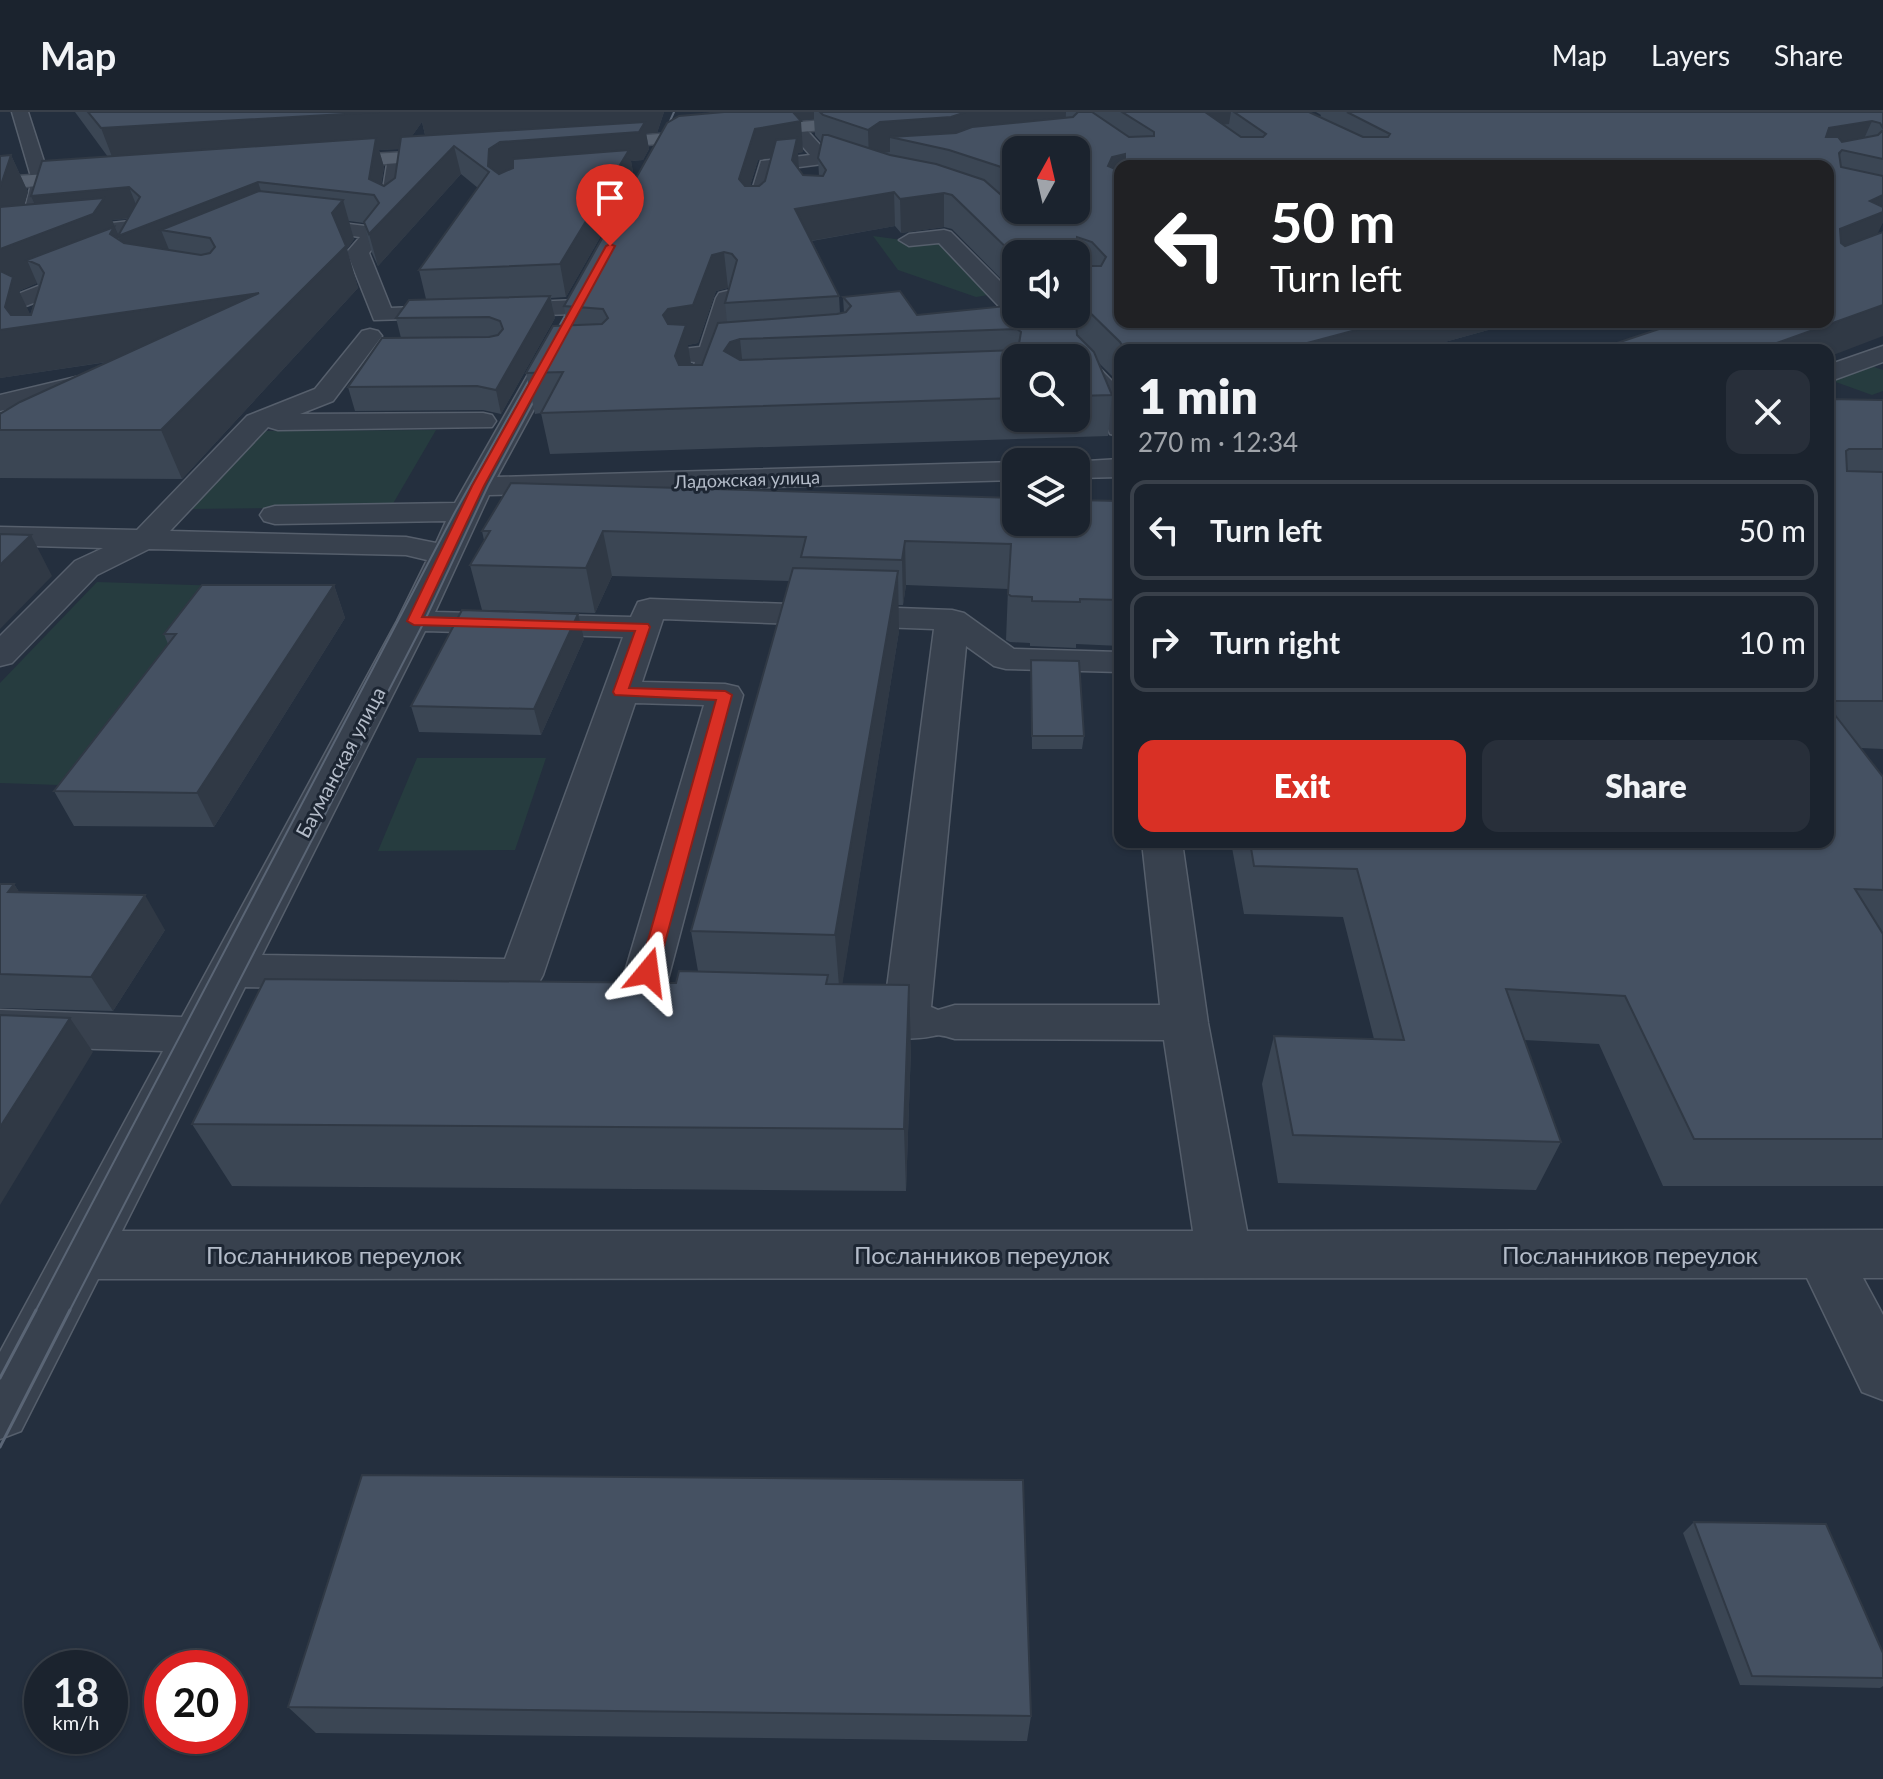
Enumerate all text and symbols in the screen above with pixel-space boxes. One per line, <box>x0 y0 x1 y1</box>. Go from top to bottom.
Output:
text: Map <box>40 32 116 78</box>
text: Map <box>1552 38 1607 72</box>
text: Layers <box>1651 38 1730 72</box>
text: Share <box>1774 38 1843 72</box>
north arrow <box>1002 136 1090 224</box>
map controls <box>1002 136 1090 536</box>
pin <box>576 164 644 246</box>
icon: arrive <box>588 176 632 220</box>
text: 50 m <box>1270 188 1395 255</box>
icon: left <box>1138 192 1242 296</box>
button: sound <box>1002 240 1090 328</box>
text: Turn left <box>1270 256 1402 300</box>
button: search <box>1002 344 1090 432</box>
text: 1 min <box>1138 367 1258 424</box>
button: close <box>1726 370 1810 454</box>
text: 270 m · 12:34 <box>1138 426 1298 458</box>
button: layers <box>1002 448 1090 536</box>
street label: Ладожская улица <box>673 465 820 493</box>
icon: left <box>1142 508 1186 552</box>
text: Turn left <box>1210 512 1322 548</box>
text: 50 m <box>1739 512 1806 548</box>
icon: right <box>1142 620 1186 664</box>
text: Turn right <box>1210 624 1340 660</box>
text: 10 m <box>1739 624 1806 660</box>
street label: Бауманская улица <box>290 683 390 841</box>
button: Exit <box>1138 740 1466 832</box>
button: Share <box>1482 740 1810 832</box>
position arrow <box>606 930 690 1014</box>
street label: Посланников переулок <box>206 1240 463 1269</box>
street label: Посланников переулок <box>854 1240 1111 1269</box>
street label: Посланников переулок <box>1502 1240 1759 1269</box>
speed limit sign: 20 <box>144 1650 248 1754</box>
text: 18 <box>53 1668 99 1716</box>
text: km/h <box>53 1710 99 1734</box>

